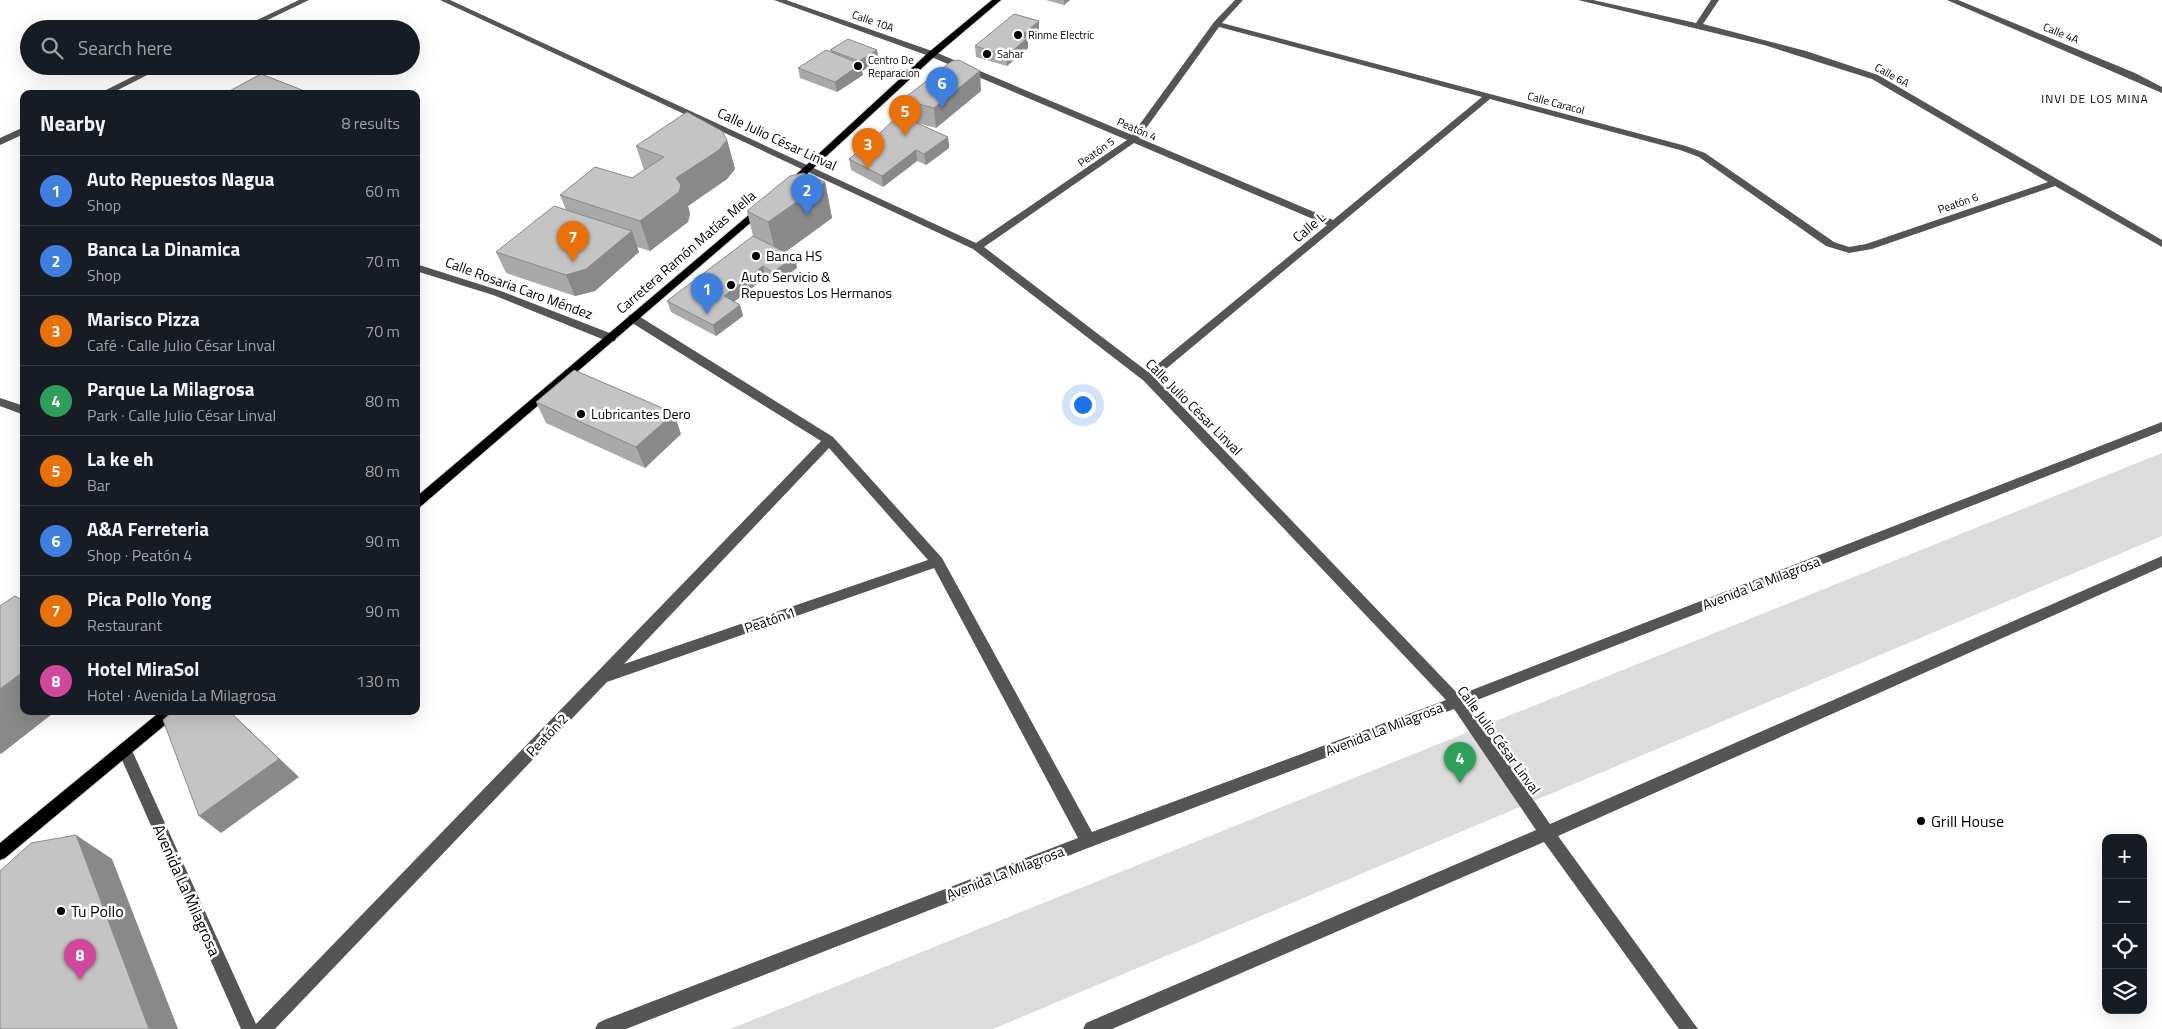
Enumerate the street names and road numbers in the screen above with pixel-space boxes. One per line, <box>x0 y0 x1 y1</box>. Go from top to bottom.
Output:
street label: Calle 10A <box>850 6 897 36</box>
street label: Calle 4A <box>2041 19 2082 48</box>
street label: Calle 6A <box>1872 59 1913 91</box>
street label: Calle Caracol <box>1526 88 1586 118</box>
street label: Calle Julio César Linval <box>714 102 840 175</box>
street label: Peatón 4 <box>1115 113 1159 145</box>
street label: Peatón 5 <box>1074 133 1118 171</box>
street label: Carretera Ramón Matías Mella <box>611 185 760 318</box>
street label: Peatón 6 <box>1936 189 1980 217</box>
street label: Calle L <box>1287 206 1330 247</box>
street label: Calle Rosaria Caro Méndez <box>442 251 596 324</box>
street label: Calle Julio César Linval <box>1141 353 1248 460</box>
street label: Avenida La Milagrosa <box>1699 550 1823 615</box>
street label: Peatón 1 <box>741 601 798 638</box>
street label: Calle Julio César Linval <box>1453 681 1546 798</box>
street label: Avenida La Milagrosa <box>1322 696 1446 761</box>
street label: Peatón 2 <box>521 708 573 761</box>
street label: Avenida La Milagrosa <box>147 820 227 960</box>
street label: Avenida La Milagrosa <box>943 840 1067 905</box>

